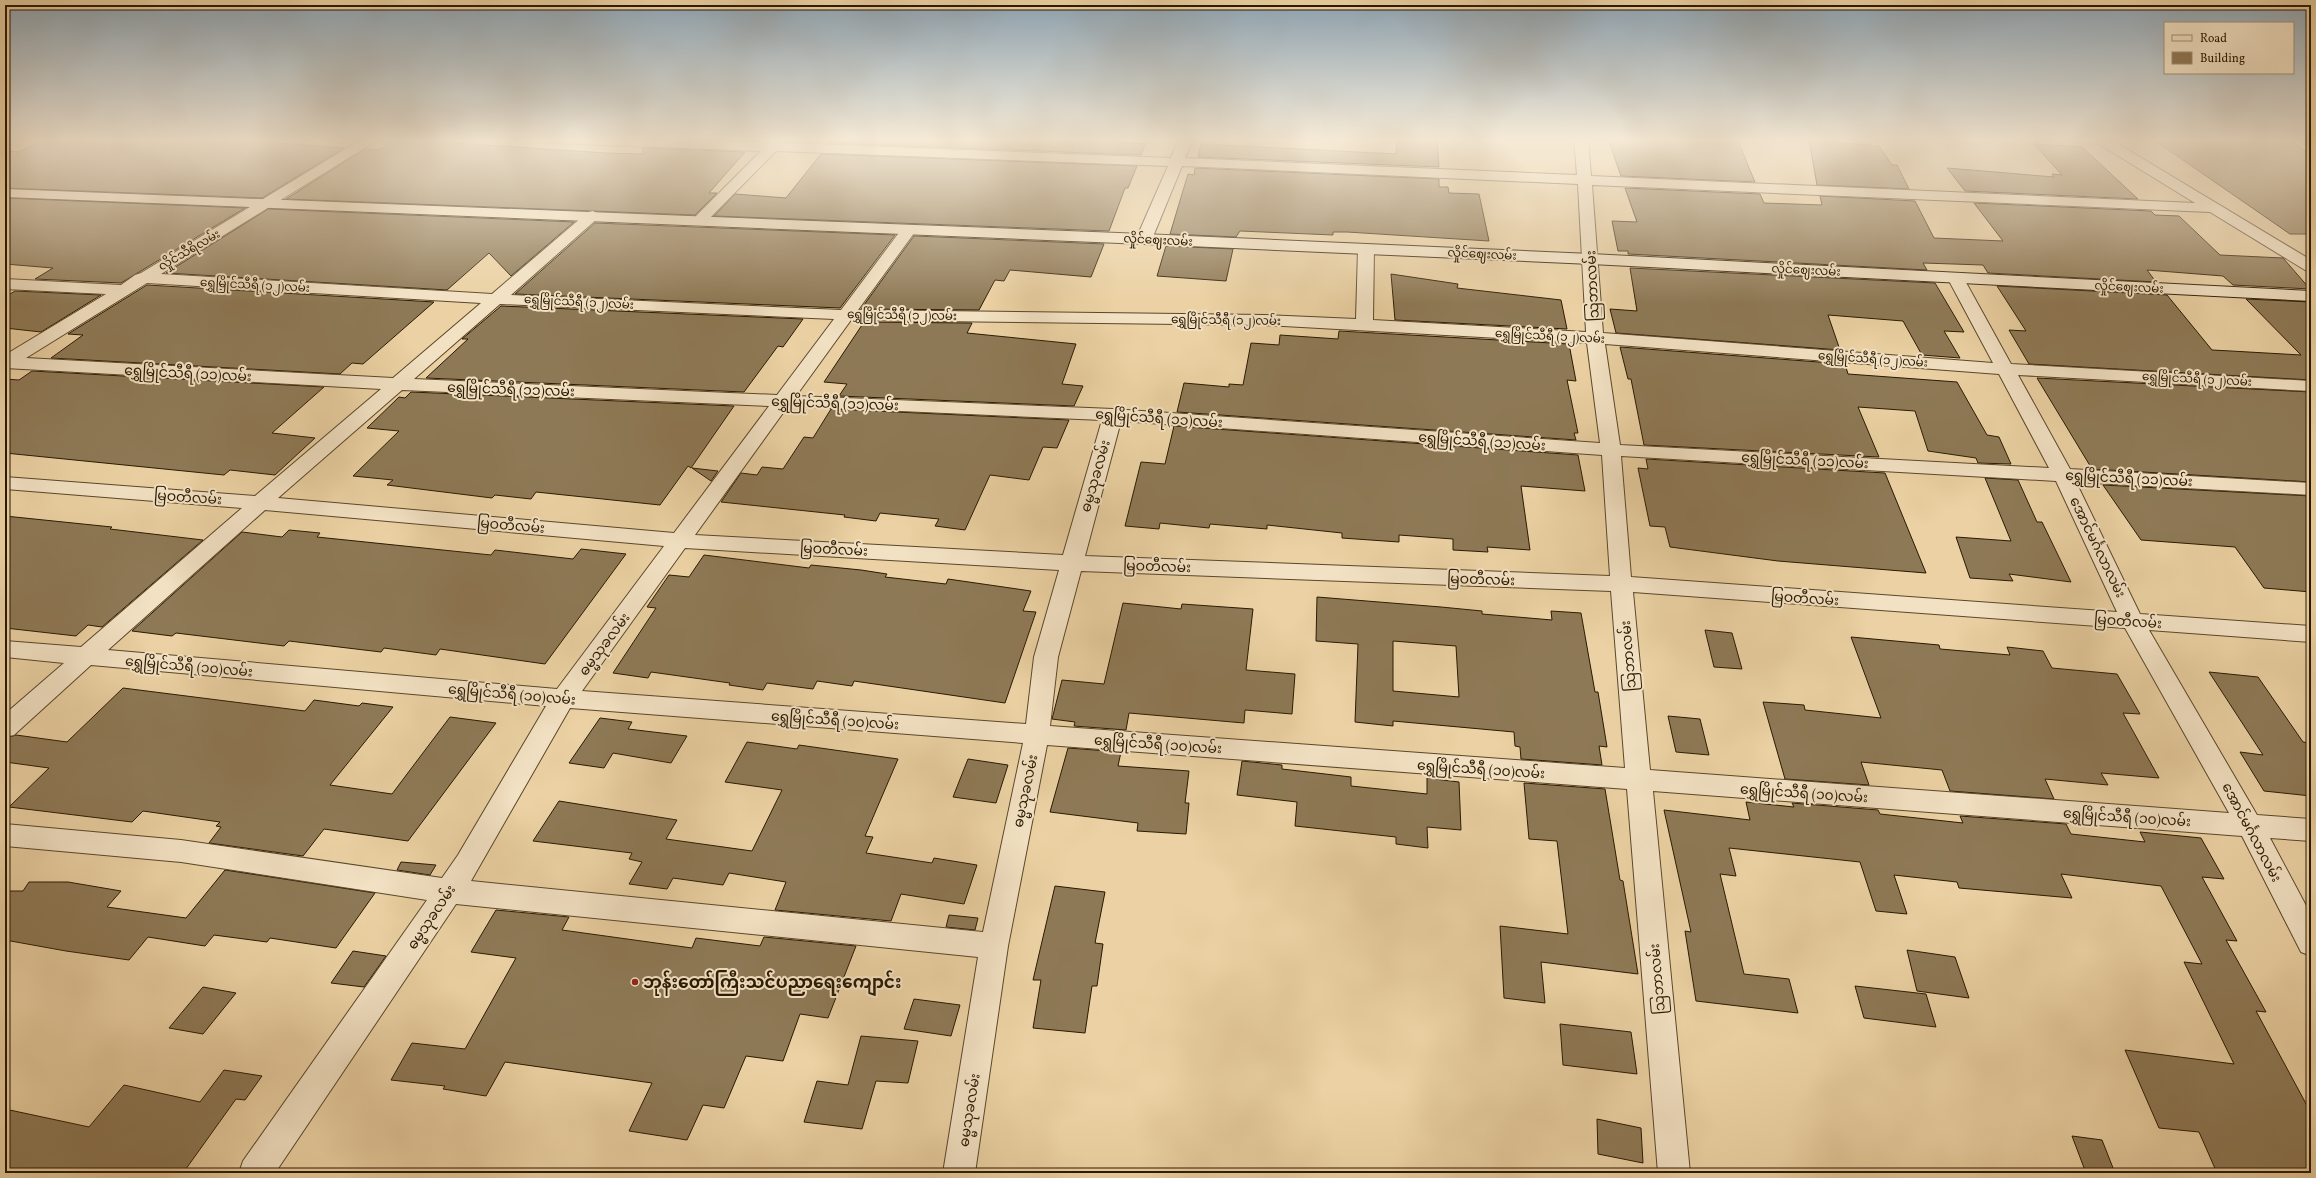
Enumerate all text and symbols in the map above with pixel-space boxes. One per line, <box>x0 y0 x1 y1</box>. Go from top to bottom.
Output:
legend <box>2164 22 2294 74</box>
text: Road <box>2200 31 2227 47</box>
text: Building <box>2200 51 2245 67</box>
street label: လှိုင်သီရိလမ်း <box>155 225 224 276</box>
street label: လှိုင်ဈေးလမ်း <box>1123 229 1193 252</box>
street label: လှိုင်ဈေးလမ်း <box>1447 243 1517 266</box>
street label: သြဘာလမ်း <box>1580 250 1606 322</box>
street label: လှိုင်ဈေးလမ်း <box>1771 259 1841 282</box>
street label: ရွှေမြိုင်သီရီ (၁၂)လမ်း <box>200 273 310 298</box>
street label: လှိုင်ဈေးလမ်း <box>2094 276 2164 299</box>
street label: ရွှေမြိုင်သီရီ (၁၂)လမ်း <box>524 290 634 315</box>
street label: ရွှေမြိုင်သီရီ (၁၂)လမ်း <box>847 305 957 326</box>
street label: ရွှေမြိုင်သီရီ (၁၂)လမ်း <box>1171 310 1281 331</box>
street label: ရွှေမြိုင်သီရီ (၁၂)လမ်း <box>1495 324 1605 349</box>
street label: ရွှေမြိုင်သီရီ (၁၂)လမ်း <box>1817 346 1929 373</box>
street label: ရွှေမြိုင်သီရီ (၁၁)လမ်း <box>124 360 252 388</box>
street label: ရွှေမြိုင်သီရီ (၁၂)လမ်း <box>2142 367 2252 392</box>
street label: ရွှေမြိုင်သီရီ (၁၁)လမ်း <box>447 377 575 403</box>
street label: ရွှေမြိုင်သီရီ (၁၁)လမ်း <box>771 391 899 417</box>
street label: ရွှေမြိုင်သီရီ (၁၁)လမ်း <box>1095 404 1223 434</box>
street label: ရွှေမြိုင်သီရီ (၁၁)လမ်း <box>1418 427 1546 457</box>
street label: ဓမ္မသုခလမ်း <box>1075 438 1117 515</box>
street label: ရွှေမြိုင်သီရီ (၁၁)လမ်း <box>1741 447 1869 475</box>
street label: ရွှေမြိုင်သီရီ (၁၁)လမ်း <box>2065 465 2193 493</box>
street label: မြဝတီလမ်း <box>153 485 223 511</box>
street label: အောင်မင်္ဂလာလမ်း <box>2064 493 2131 601</box>
street label: မြဝတီလမ်း <box>476 512 546 540</box>
street label: မြဝတီလမ်း <box>799 537 868 563</box>
street label: မြဝတီလမ်း <box>1123 555 1191 579</box>
street label: မြဝတီလမ်း <box>1447 568 1515 592</box>
street label: မြဝတီလမ်း <box>1770 586 1840 612</box>
street label: ဓမ္မသုခလမ်း <box>574 608 636 681</box>
street label: မြဝတီလမ်း <box>2093 609 2163 635</box>
street label: သြဘာလမ်း <box>1615 620 1643 692</box>
street label: ရွှေမြိုင်သီရီ (၁၀)လမ်း <box>124 650 254 684</box>
street label: ရွှေမြိုင်သီရီ (၁၀)လမ်း <box>447 678 577 712</box>
street label: ရွှေမြိုင်သီရီ (၁၀)လမ်း <box>770 706 900 736</box>
street label: ရွှေမြိုင်သီရီ (၁၀)လမ်း <box>1093 730 1223 760</box>
street label: ဓမ္မသုခလမ်း <box>1008 753 1045 830</box>
street label: ရွှေမြိုင်သီရီ (၁၀)လမ်း <box>1416 755 1546 785</box>
street label: ရွှေမြိုင်သီရီ (၁၀)လမ်း <box>1739 779 1869 809</box>
street label: အောင်မင်္ဂလာလမ်း <box>2216 779 2287 886</box>
street label: ရွှေမြိုင်သီရီ (၁၀)လမ်း <box>2062 803 2192 833</box>
street label: ဓမ္မသုခလမ်း <box>402 881 462 955</box>
street label: သြဘာလမ်း <box>1644 943 1672 1015</box>
place label: ဘုန်းတော်ကြီးသင်ပညာရေးကျောင်း <box>643 970 902 997</box>
marker: ဘုန်းတော်ကြီးသင်ပညာရေးကျောင်း <box>630 977 640 987</box>
street label: ဓမ္မသုခလမ်း <box>953 1072 987 1149</box>

